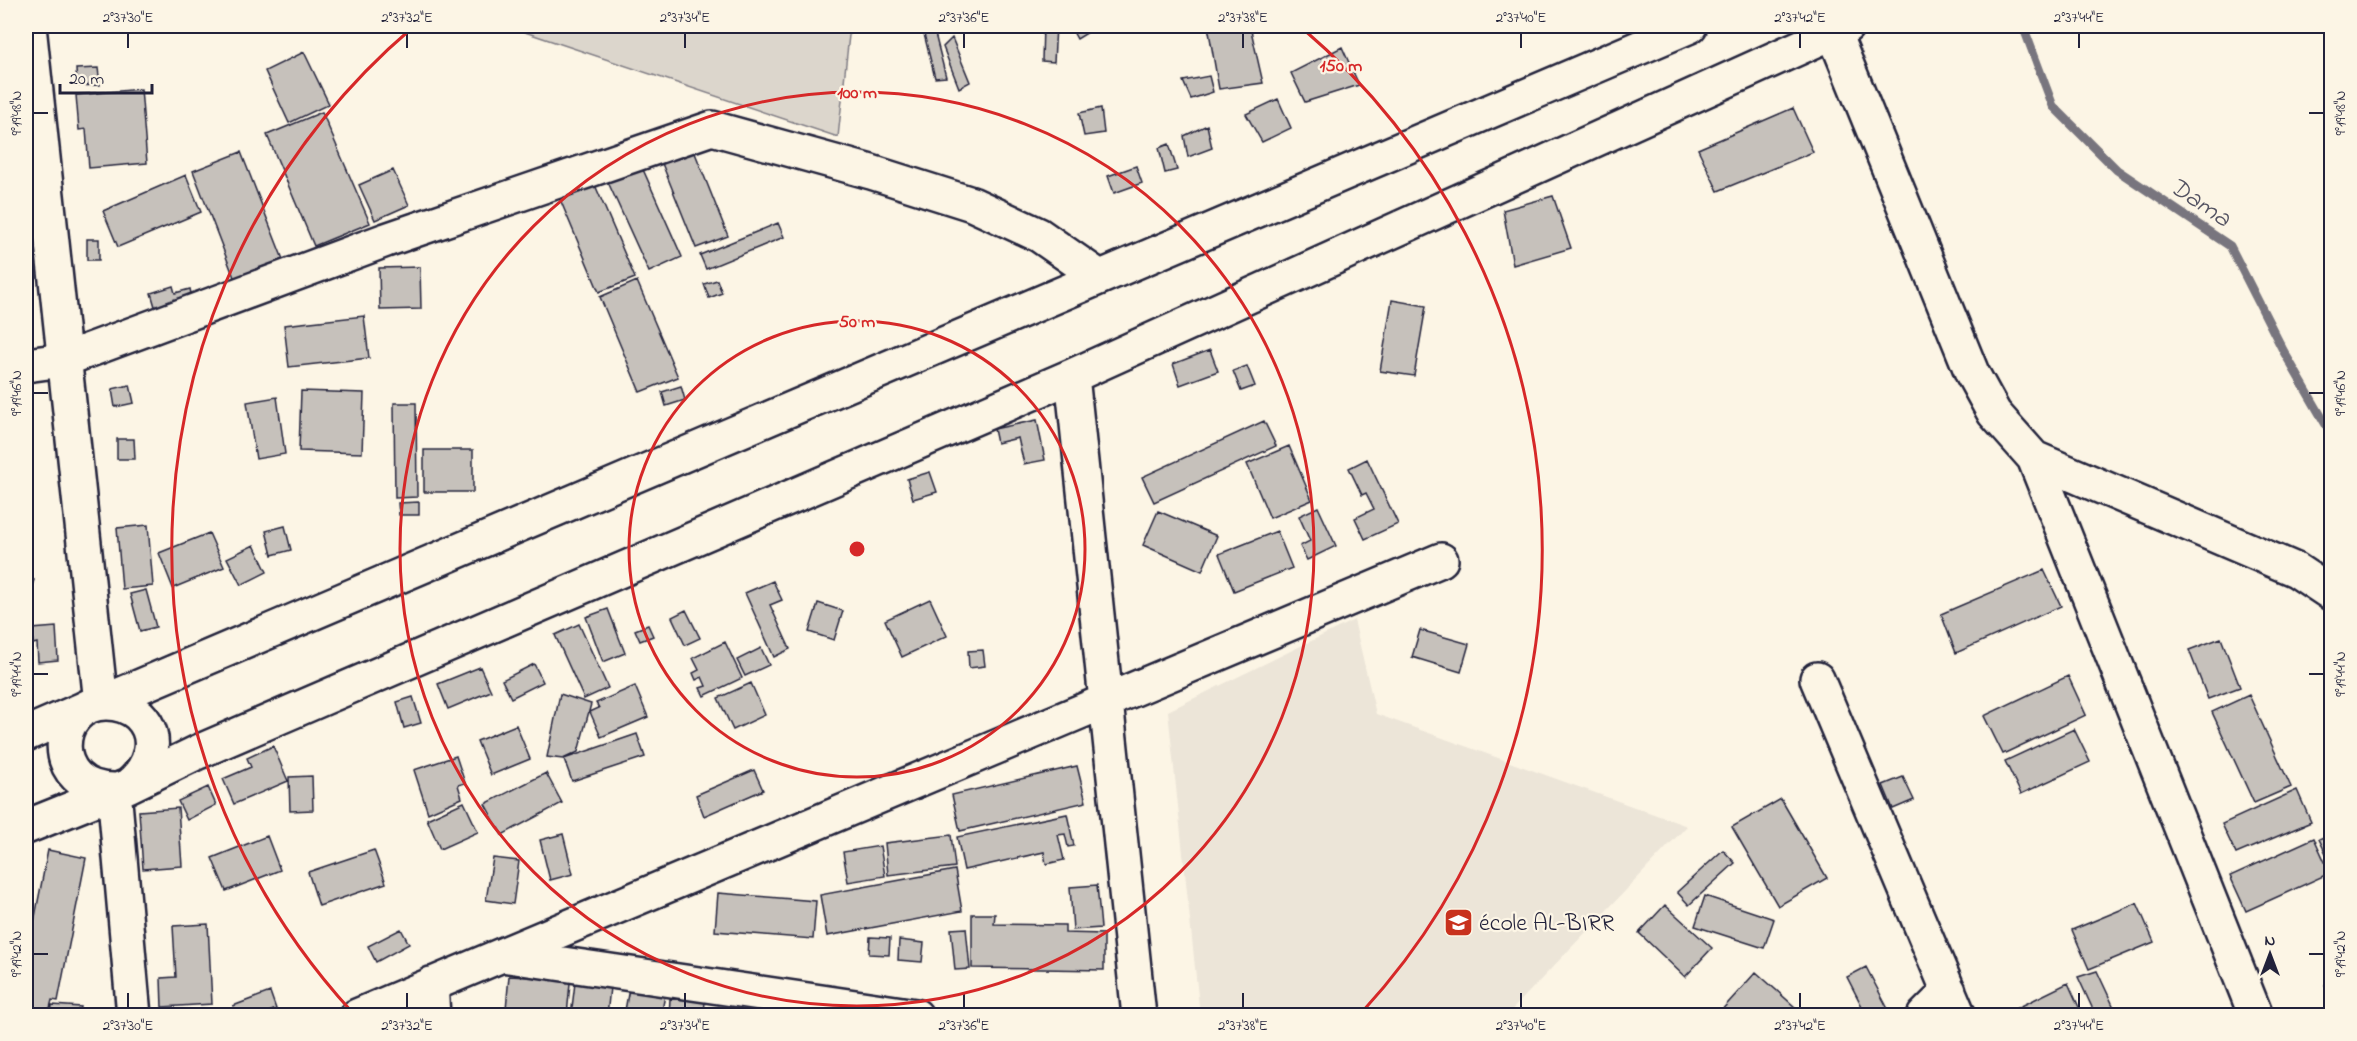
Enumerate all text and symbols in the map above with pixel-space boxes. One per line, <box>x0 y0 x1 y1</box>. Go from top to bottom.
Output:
text: 2°37'30"E <box>103 7 153 29</box>
text: 2°37'32"E <box>381 7 433 29</box>
text: 2°37'34"E <box>660 7 710 29</box>
text: 2°37'36"E <box>939 7 989 29</box>
text: 2°37'38"E <box>1218 7 1268 29</box>
text: 2°37'40"E <box>1496 7 1546 29</box>
text: 2°37'42"E <box>1774 7 1826 29</box>
text: 2°37'44"E <box>2054 7 2104 29</box>
text: 150 m <box>1320 54 1362 80</box>
scale bar <box>60 57 152 95</box>
text: 20 m <box>69 67 104 93</box>
text: 100 m <box>837 81 877 107</box>
text: 9°19'48"N <box>6 91 28 135</box>
text: 9°19'48"N <box>2330 91 2352 135</box>
water label: Dama <box>2161 169 2239 239</box>
text: 50 m <box>839 310 875 336</box>
text: 9°19'46"N <box>6 370 28 416</box>
text: 9°19'46"N <box>2330 370 2352 416</box>
centre of rings <box>847 539 867 559</box>
text: 9°19'44"N <box>6 651 28 697</box>
text: 9°19'44"N <box>2330 651 2352 697</box>
school or university icon: école AL-BIRR <box>1442 906 1474 938</box>
place label: école AL-BIRR <box>1479 907 1615 942</box>
north arrow <box>2240 924 2300 984</box>
text: N <box>2265 929 2276 953</box>
text: 9°19'42"N <box>6 931 28 977</box>
text: 9°19'42"N <box>2330 931 2352 977</box>
text: 2°37'30"E <box>103 1015 153 1037</box>
text: 2°37'32"E <box>381 1015 433 1037</box>
text: 2°37'34"E <box>660 1015 710 1037</box>
text: 2°37'36"E <box>939 1015 989 1037</box>
text: 2°37'38"E <box>1218 1015 1268 1037</box>
text: 2°37'40"E <box>1496 1015 1546 1037</box>
text: 2°37'42"E <box>1774 1015 1826 1037</box>
text: 2°37'44"E <box>2054 1015 2104 1037</box>

